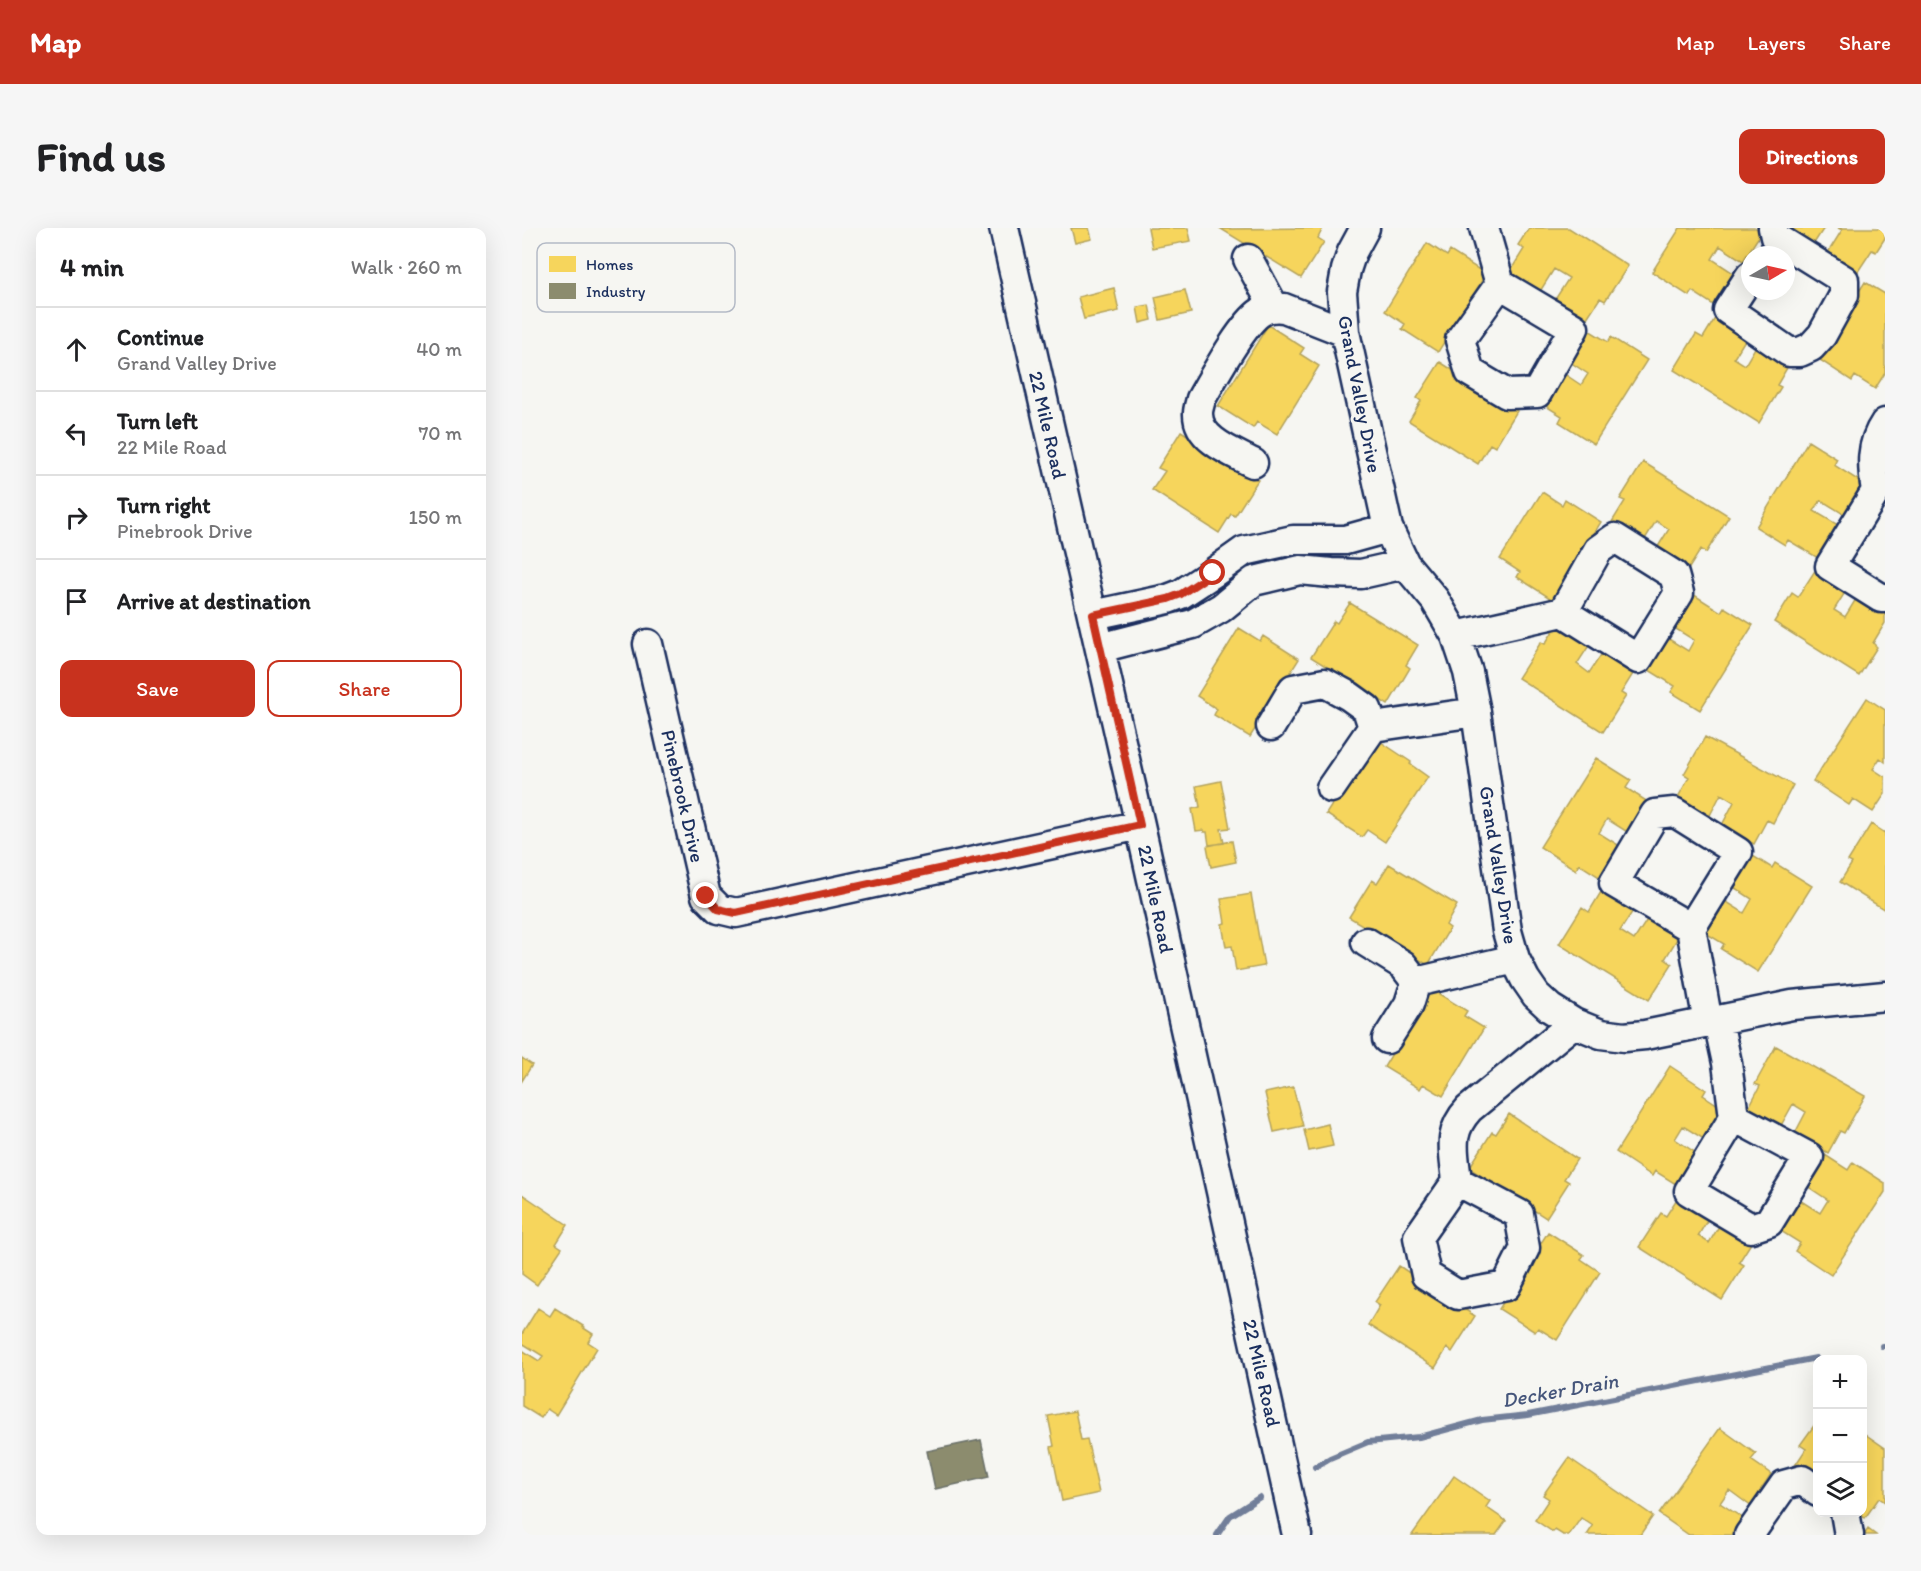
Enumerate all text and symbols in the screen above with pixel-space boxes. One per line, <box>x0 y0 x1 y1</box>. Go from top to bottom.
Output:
text: Map <box>30 25 81 59</box>
text: Map <box>1676 30 1715 55</box>
text: Layers <box>1748 30 1806 55</box>
text: Share <box>1839 30 1891 55</box>
button: Directions <box>1739 129 1885 184</box>
text: Find us <box>36 131 166 182</box>
legend <box>537 243 735 312</box>
north arrow <box>1741 246 1795 300</box>
text: 4 min <box>60 251 124 283</box>
text: Walk · 260 m <box>351 255 462 279</box>
text: Homes <box>586 255 633 274</box>
text: Industry <box>586 282 646 301</box>
street label: Grand Valley Drive <box>1333 313 1387 475</box>
text: Continue <box>117 324 204 351</box>
icon: ahead <box>60 333 93 366</box>
text: 40 m <box>416 337 462 361</box>
text: Grand Valley Drive <box>117 351 277 375</box>
street label: 22 Mile Road <box>1024 369 1072 481</box>
text: Turn left <box>117 408 198 435</box>
icon: left <box>60 417 93 450</box>
text: 70 m <box>418 421 462 445</box>
text: 22 Mile Road <box>117 435 227 459</box>
text: Turn right <box>117 492 211 519</box>
icon: right <box>60 501 93 534</box>
text: 150 m <box>409 505 462 529</box>
text: Pinebrook Drive <box>117 519 253 543</box>
route start <box>1199 559 1225 585</box>
icon: arrive <box>60 585 93 618</box>
text: Arrive at destination <box>117 588 311 615</box>
button: Save <box>60 660 255 717</box>
button: Share <box>267 660 462 717</box>
street label: Pinebrook Drive <box>656 727 710 865</box>
street label: Grand Valley Drive <box>1475 784 1523 946</box>
street label: 22 Mile Road <box>1133 843 1179 955</box>
route end <box>692 882 718 908</box>
street label: 22 Mile Road <box>1238 1317 1286 1429</box>
map controls <box>1813 1355 1867 1517</box>
button: + <box>1813 1355 1867 1409</box>
water label: Decker Drain <box>1500 1367 1621 1412</box>
button: − <box>1813 1409 1867 1463</box>
button: layers <box>1813 1463 1867 1517</box>

